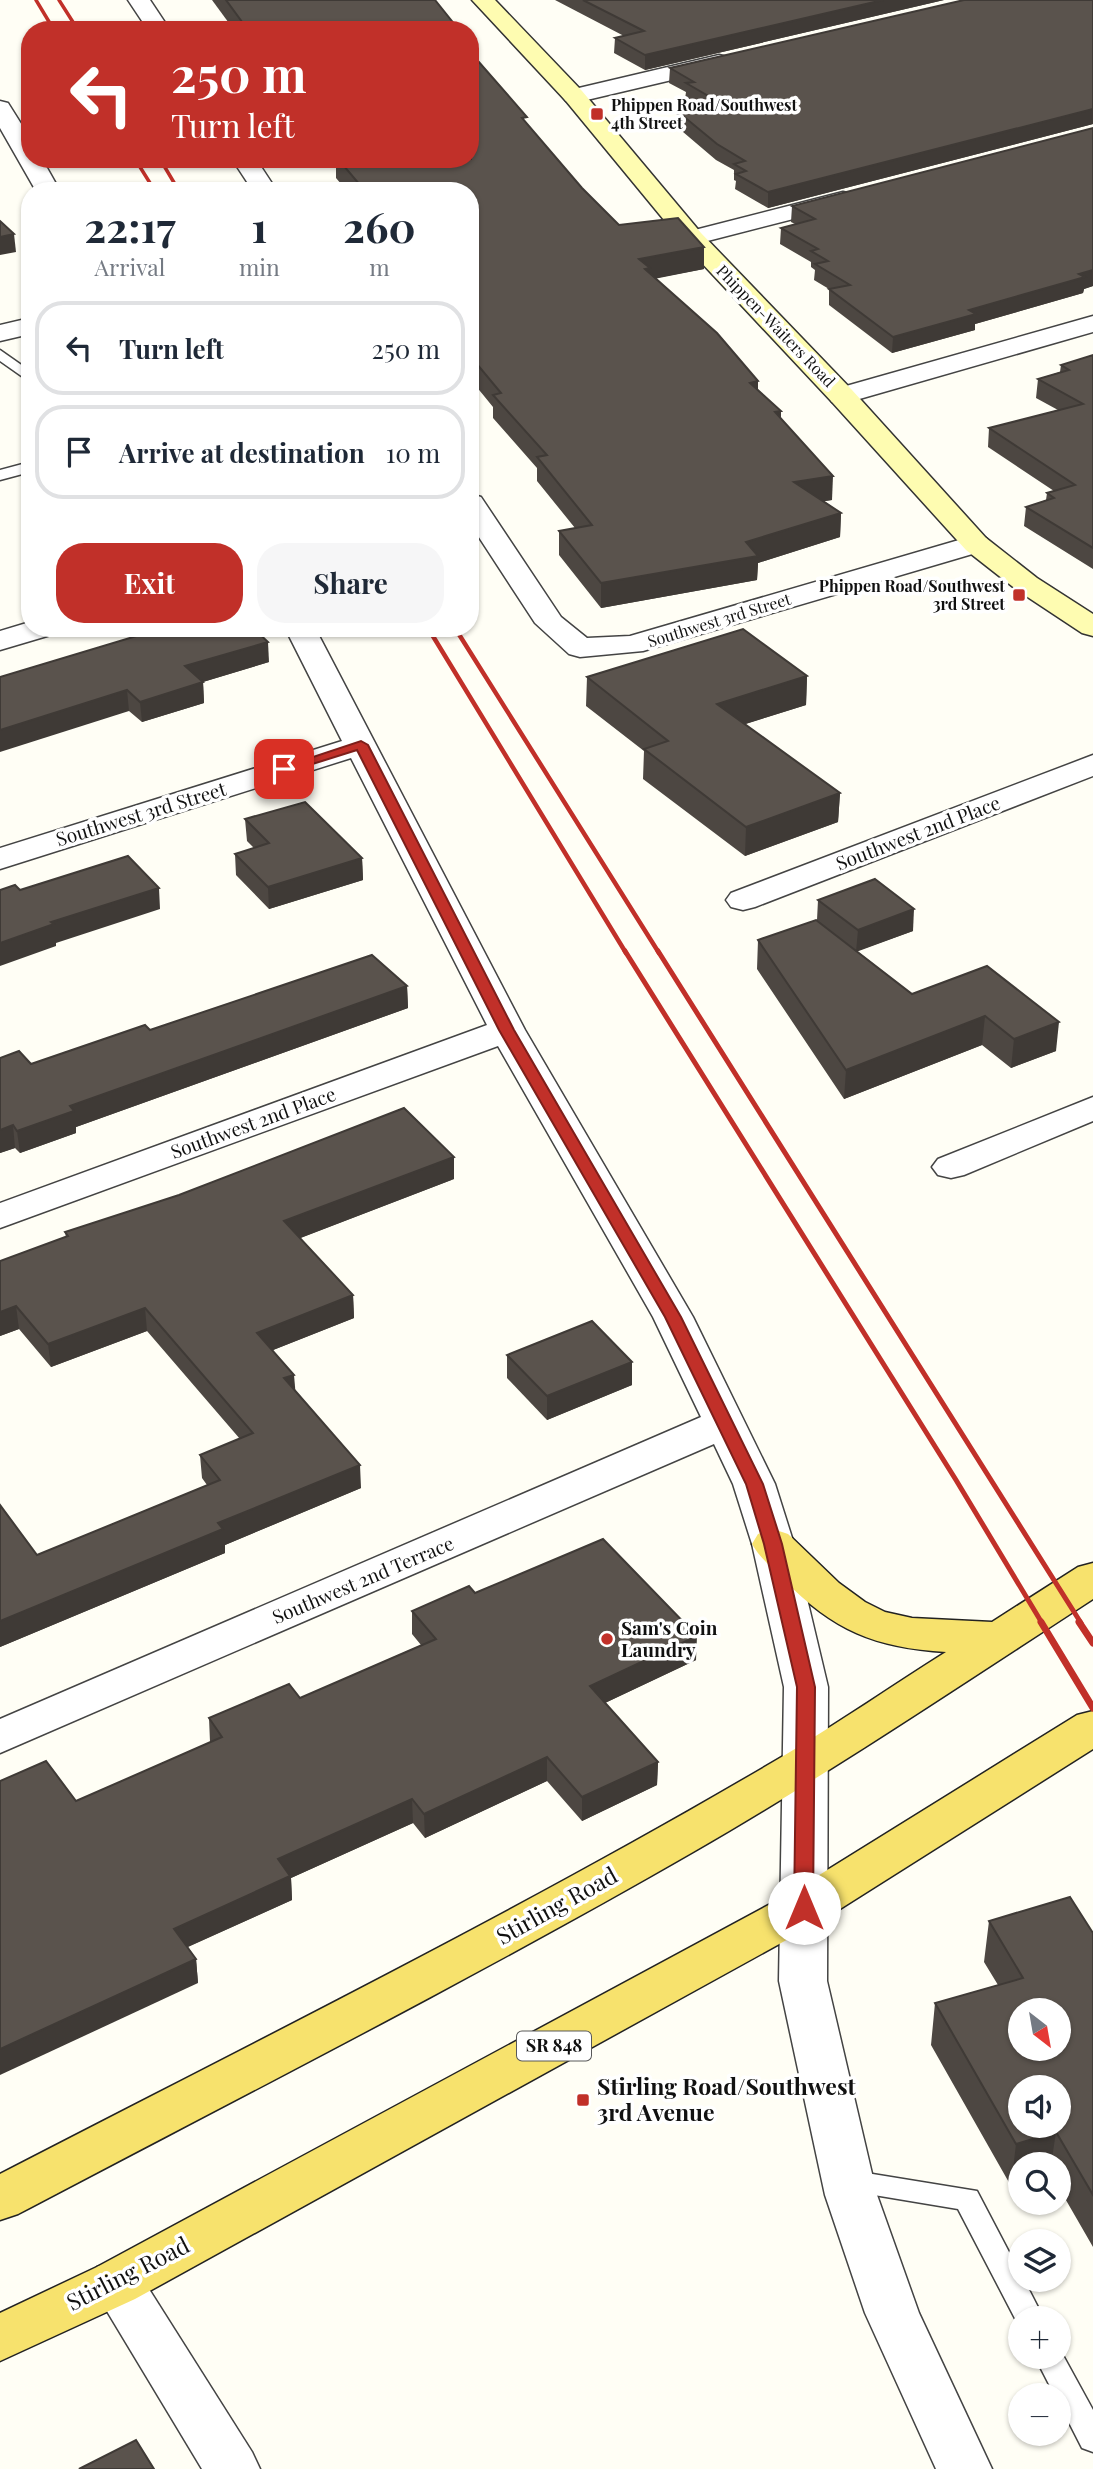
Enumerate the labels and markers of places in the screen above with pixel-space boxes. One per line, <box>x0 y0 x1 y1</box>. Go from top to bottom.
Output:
place label: Phippen Road/Southwest 4th Street <box>611 94 798 133</box>
marker: Phippen Road/Southwest 4th Street <box>589 106 605 122</box>
place label: Phippen Road/Southwest 3rd Street <box>819 575 1005 614</box>
marker: Phippen Road/Southwest 3rd Street <box>1011 587 1027 603</box>
pin <box>254 739 314 799</box>
place label: Sam's Coin Laundry <box>621 1614 718 1662</box>
marker: Sam's Coin Laundry <box>599 1631 615 1647</box>
place label: Stirling Road/Southwest 3rd Avenue <box>597 2070 857 2127</box>
marker: Stirling Road/Southwest 3rd Avenue <box>575 2092 591 2108</box>

